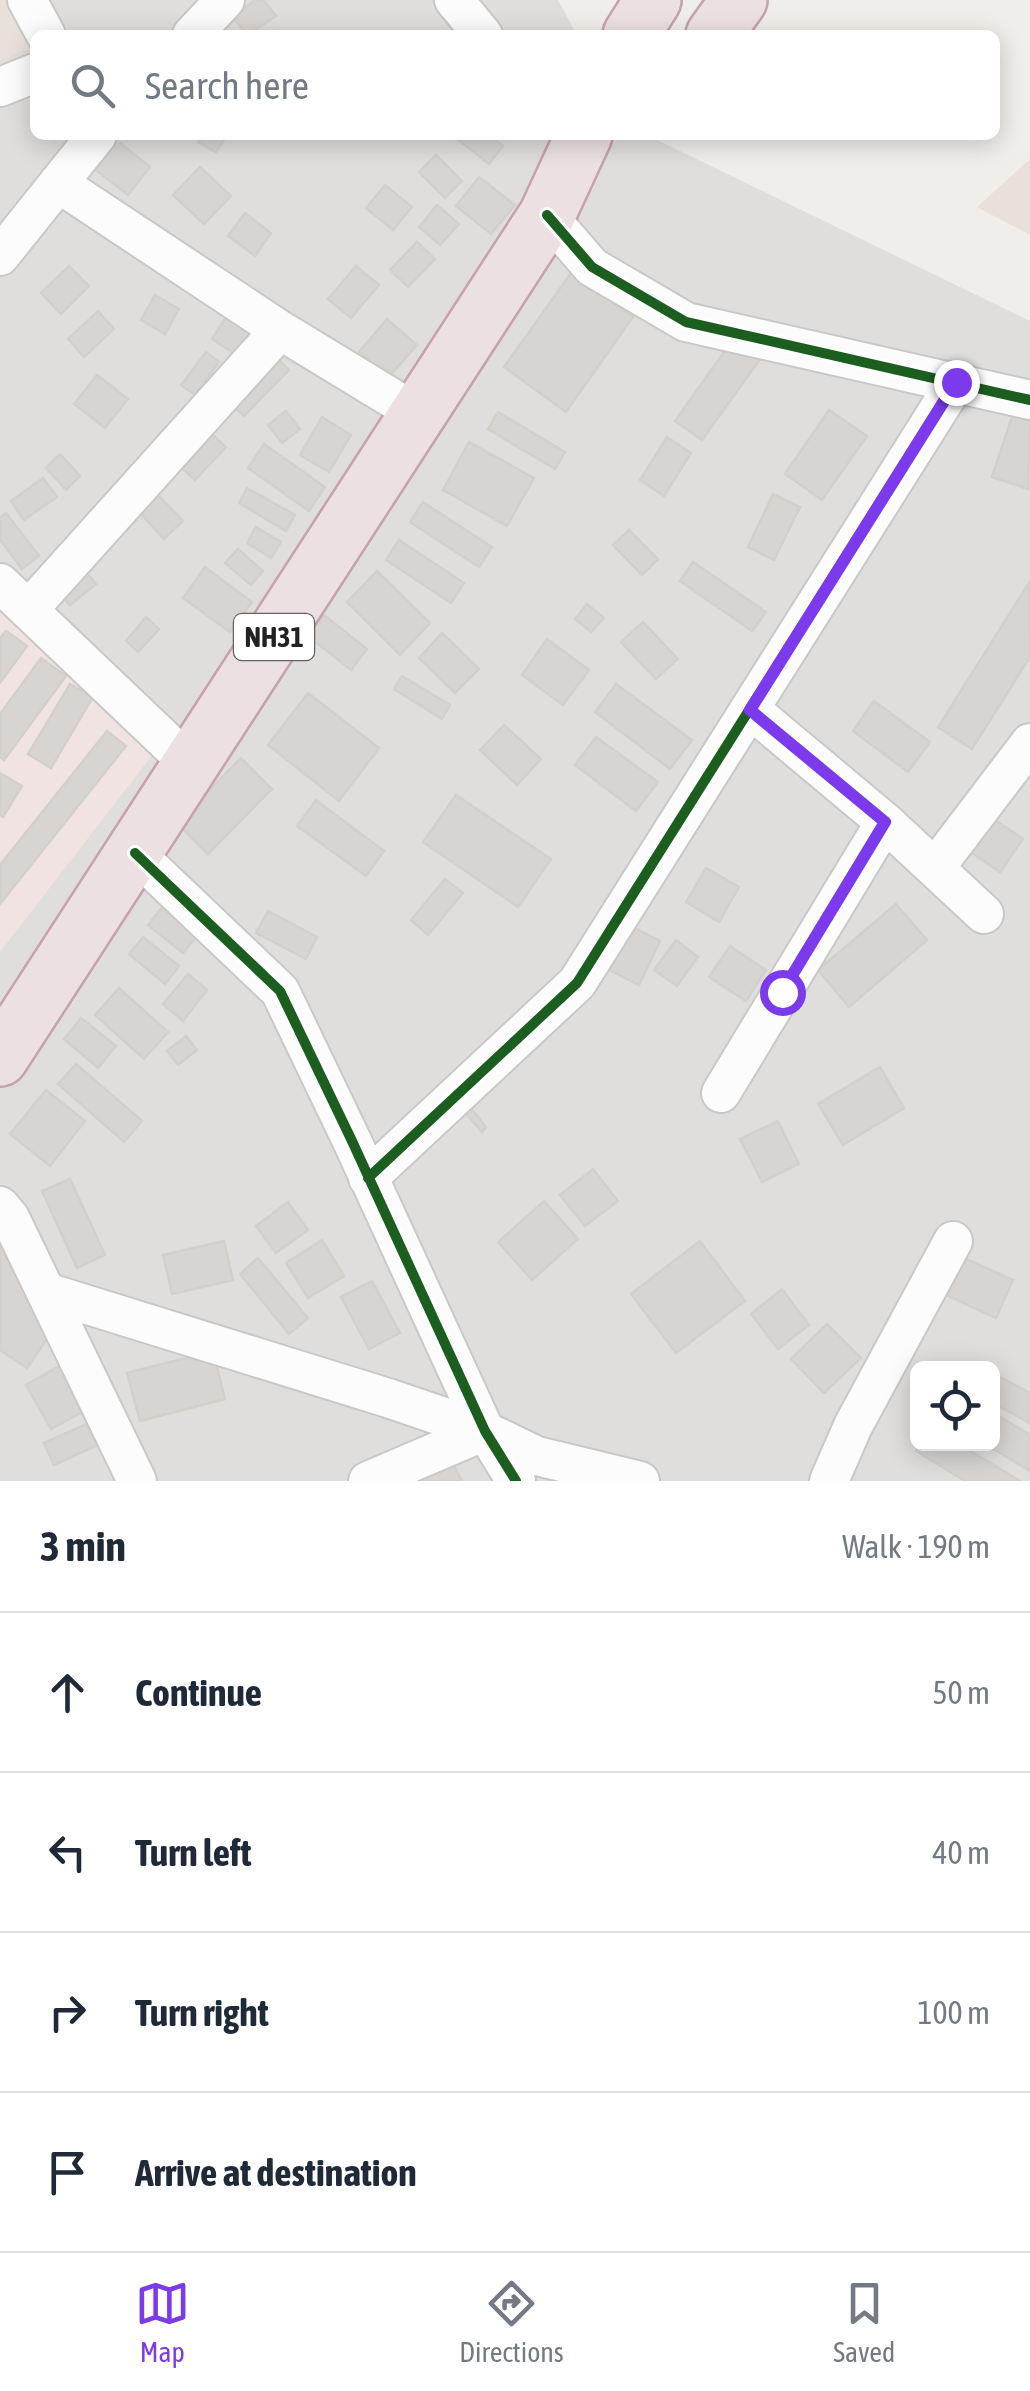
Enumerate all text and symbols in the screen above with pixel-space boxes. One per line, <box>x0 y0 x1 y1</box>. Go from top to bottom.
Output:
search box <box>30 30 1000 140</box>
icon: search <box>65 58 120 113</box>
text: Search here <box>145 64 309 107</box>
route end <box>934 360 980 406</box>
road number: NH31 <box>234 614 314 660</box>
route start <box>760 970 806 1016</box>
map controls <box>910 1361 1000 1451</box>
button: locate <box>910 1361 1000 1451</box>
text: 3 min <box>40 1522 126 1570</box>
text: Walk · 190 m <box>842 1528 990 1565</box>
icon: ahead <box>40 1665 95 1720</box>
text: Continue <box>135 1671 262 1714</box>
text: 50 m <box>932 1674 990 1711</box>
icon: left <box>40 1825 95 1880</box>
text: Turn left <box>135 1831 251 1874</box>
text: 40 m <box>932 1834 990 1871</box>
icon: right <box>40 1985 95 2040</box>
text: Turn right <box>135 1991 269 2034</box>
text: 100 m <box>917 1994 990 2031</box>
icon: arrive <box>40 2145 95 2200</box>
text: Arrive at destination <box>135 2151 417 2194</box>
tab: Map <box>135 2276 190 2368</box>
tab: Directions <box>459 2276 564 2368</box>
tab: Saved <box>833 2276 895 2368</box>

